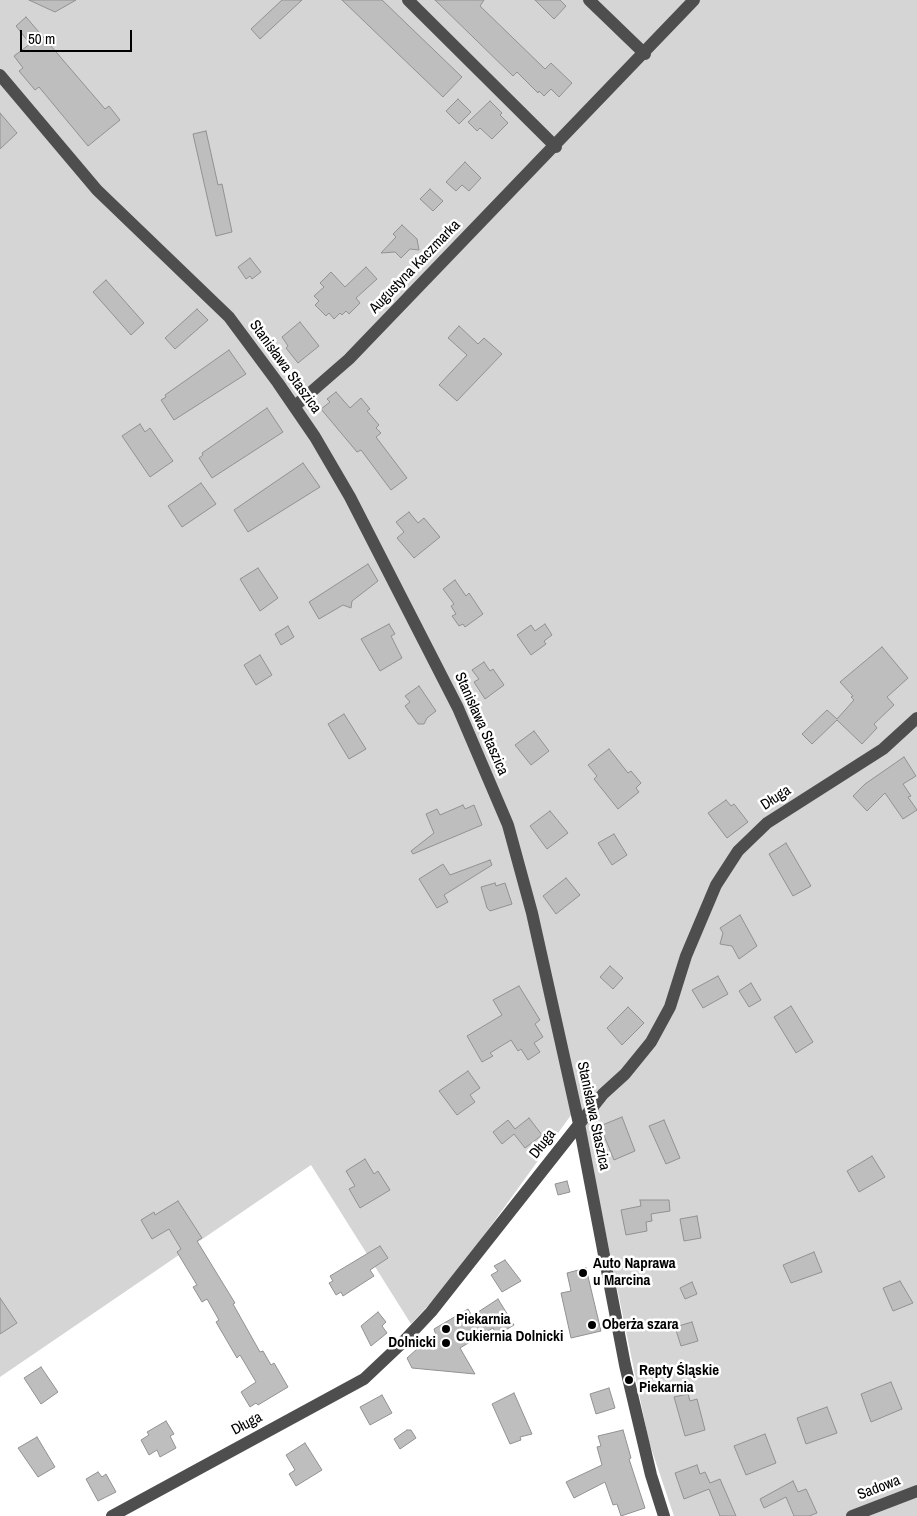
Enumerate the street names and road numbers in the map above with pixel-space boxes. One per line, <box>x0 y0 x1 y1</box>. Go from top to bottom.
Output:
street label: Augustyna Kaczmarka <box>366 216 464 318</box>
street label: Stanisława Staszica <box>245 317 325 417</box>
street label: Stanisława Staszica <box>450 670 512 778</box>
street label: Długa <box>758 782 794 814</box>
street label: Stanisława Staszica <box>573 1060 613 1172</box>
street label: Długa <box>526 1126 560 1162</box>
street label: Długa <box>229 1409 265 1439</box>
street label: Sadowa <box>855 1472 903 1504</box>

